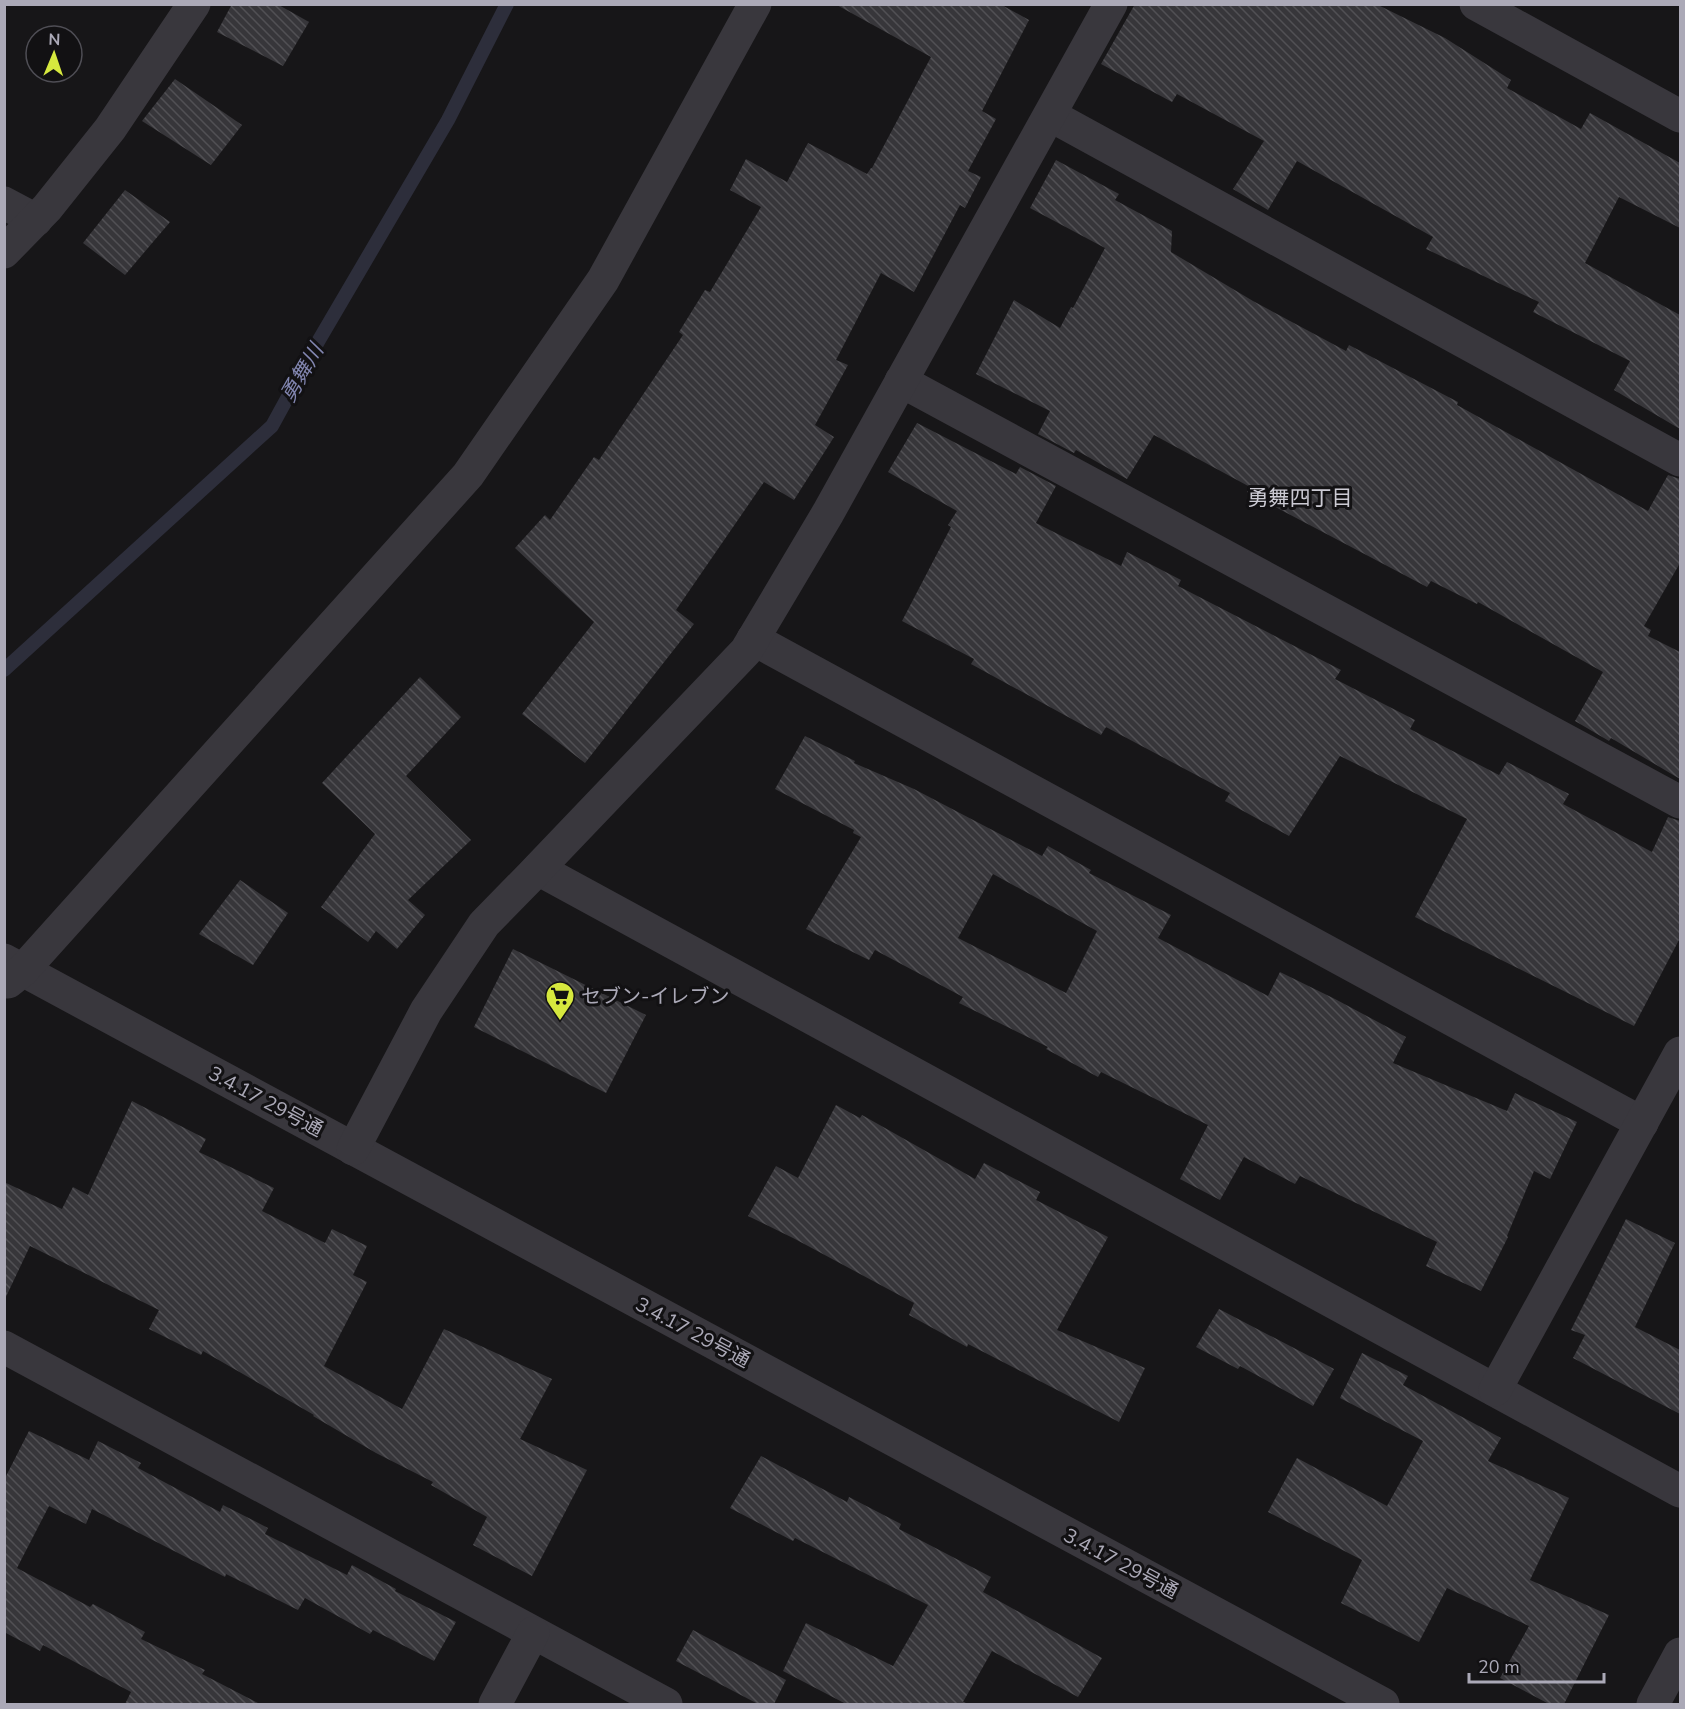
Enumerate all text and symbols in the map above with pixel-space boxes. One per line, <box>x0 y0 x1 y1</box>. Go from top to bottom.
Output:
north arrow <box>24 24 84 84</box>
text: N <box>48 29 61 51</box>
water label: 勇舞川 <box>274 337 331 407</box>
district label: 勇舞四丁目 <box>1248 484 1353 512</box>
supermarket icon: セブン-イレブン <box>544 980 576 1022</box>
place label: セブン-イレブン <box>581 983 729 1010</box>
street label: 3.4.17 29号通 <box>204 1060 328 1143</box>
street label: 3.4.17 29号通 <box>631 1291 755 1374</box>
street label: 3.4.17 29号通 <box>1059 1522 1183 1605</box>
scale bar <box>1469 1646 1604 1684</box>
text: 20 m <box>1478 1655 1520 1679</box>

